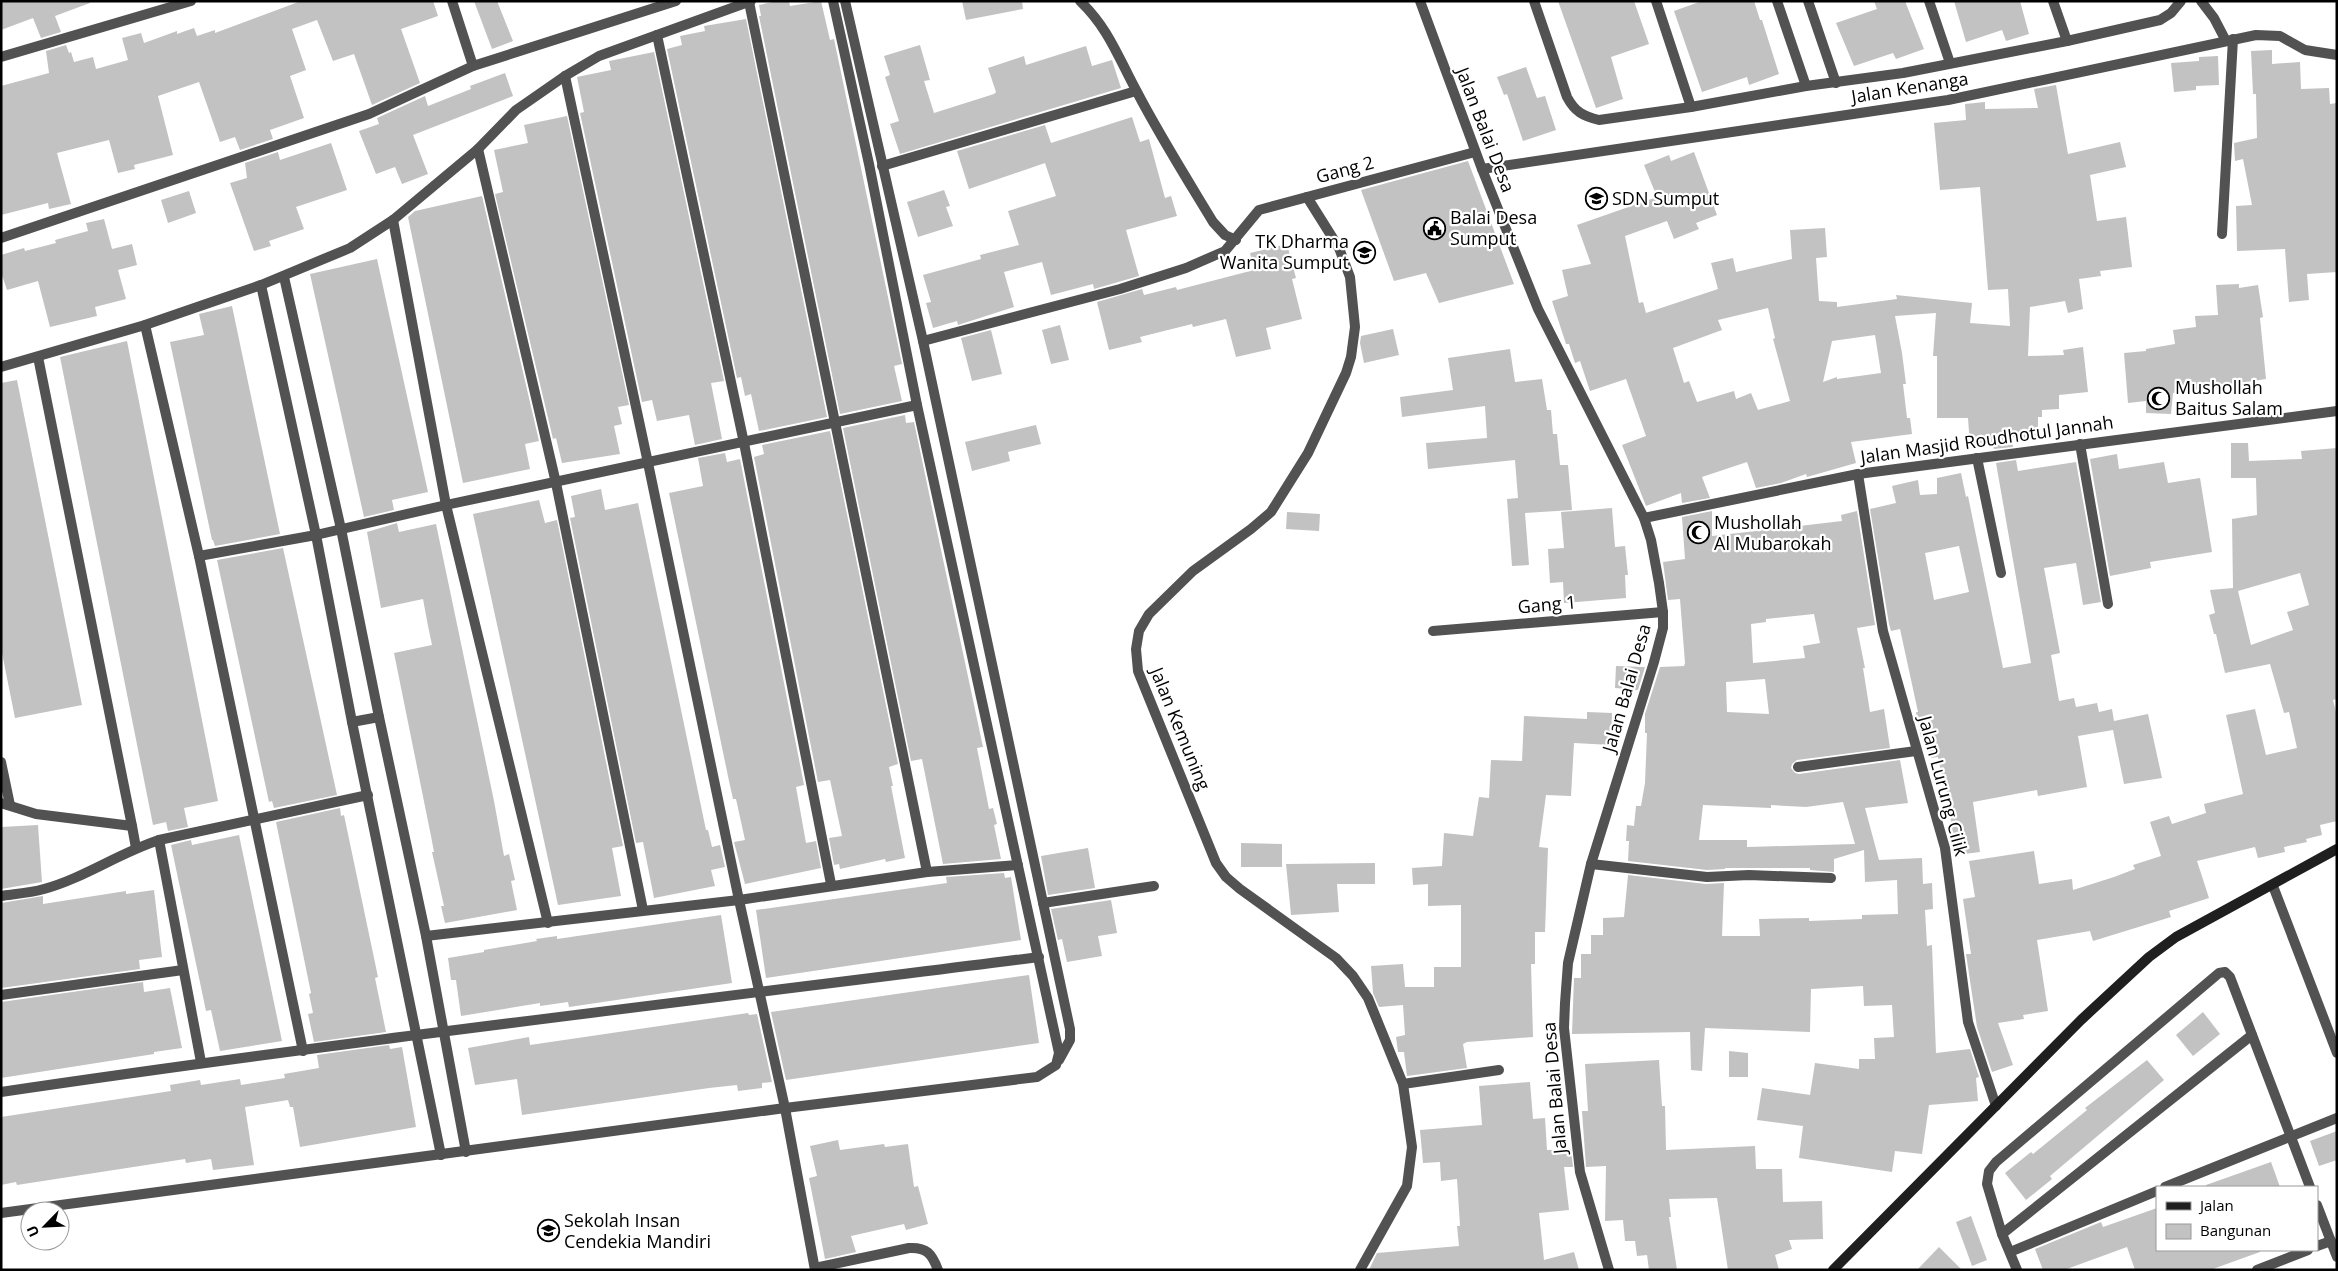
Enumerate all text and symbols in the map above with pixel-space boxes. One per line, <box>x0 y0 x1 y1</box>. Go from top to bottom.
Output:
street label: Jalan Balai Desa <box>1450 62 1521 196</box>
street label: Jalan Kenanga <box>1848 66 1970 108</box>
street label: Gang 2 <box>1313 150 1376 188</box>
place label: SDN Sumput <box>1612 186 1719 210</box>
school or university icon: SDN Sumput <box>1584 187 1608 211</box>
place label: Balai Desa Sumput <box>1450 205 1537 250</box>
public building icon: Balai Desa Sumput <box>1422 216 1446 240</box>
place label: TK Dharma Wanita Sumput <box>1220 229 1349 274</box>
school or university icon: TK Dharma Wanita Sumput <box>1353 240 1377 264</box>
place label: Mushollah Baitus Salam <box>2175 375 2283 420</box>
mosque icon: Mushollah Baitus Salam <box>2147 386 2171 410</box>
street label: Jalan Masjid Roudhotul Jannah <box>1857 409 2115 469</box>
place label: Mushollah Al Mubarokah <box>1714 510 1832 555</box>
mosque icon: Mushollah Al Mubarokah <box>1686 521 1710 545</box>
street label: Gang 1 <box>1517 589 1577 619</box>
street label: Jalan Balai Desa <box>1596 621 1656 757</box>
street label: Jalan Kemuning <box>1145 662 1217 794</box>
street label: Jalan Lurung Cilik <box>1913 711 1974 859</box>
street label: Jalan Balai Desa <box>1536 1021 1572 1157</box>
legend <box>2156 1186 2318 1251</box>
text: Jalan <box>2198 1195 2234 1215</box>
north arrow <box>20 1201 70 1251</box>
place label: Sekolah Insan Cendekia Mandiri <box>564 1208 711 1253</box>
school or university icon: Sekolah Insan Cendekia Mandiri <box>536 1219 560 1243</box>
text: Bangunan <box>2200 1220 2271 1240</box>
text: U <box>22 1223 44 1240</box>

